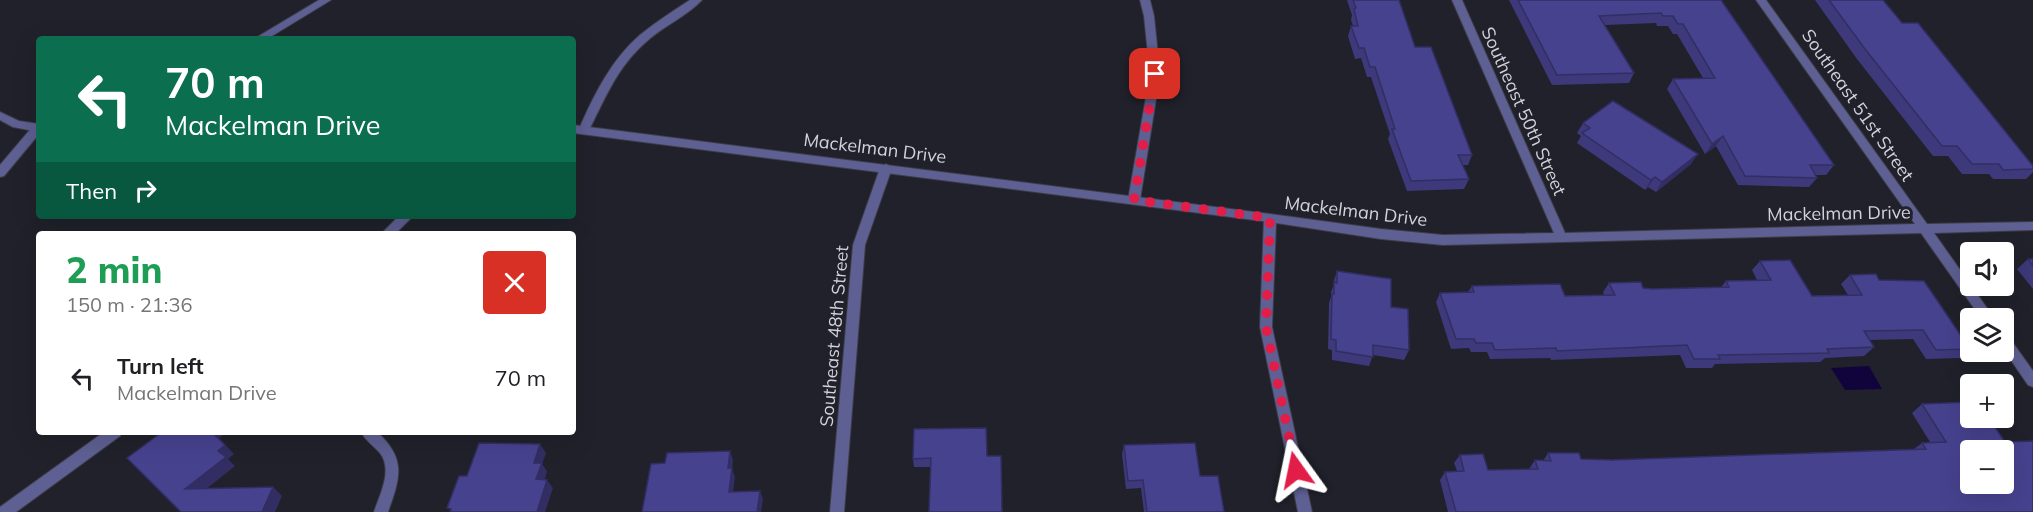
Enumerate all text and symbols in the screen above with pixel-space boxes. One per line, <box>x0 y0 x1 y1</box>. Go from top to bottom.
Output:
street label: Southeast 50th Street <box>1476 23 1572 199</box>
street label: Southeast 51st Street <box>1797 25 1919 185</box>
pin <box>1129 48 1180 99</box>
text: 70 m <box>165 56 265 109</box>
icon: arrive <box>1138 57 1171 90</box>
icon: left <box>66 60 144 138</box>
text: Mackelman Drive <box>165 108 380 142</box>
street label: Mackelman Drive <box>802 128 948 168</box>
icon: right <box>129 174 162 207</box>
text: Then <box>66 177 117 205</box>
street label: Mackelman Drive <box>1283 191 1429 231</box>
street label: Mackelman Drive <box>1767 200 1911 226</box>
map controls <box>1960 242 2014 494</box>
button: sound <box>1960 242 2014 296</box>
street label: Southeast 48th Street <box>815 244 853 428</box>
text: 2 min <box>66 247 162 292</box>
button: close <box>483 251 546 314</box>
text: 150 m · 21:36 <box>66 292 192 317</box>
button: layers <box>1960 308 2014 362</box>
text: Turn left <box>117 352 204 380</box>
icon: left <box>66 362 99 395</box>
text: 70 m <box>495 364 546 392</box>
button: + <box>1960 374 2014 428</box>
text: Mackelman Drive <box>117 380 277 405</box>
position arrow <box>1264 438 1328 502</box>
button: − <box>1960 440 2014 494</box>

